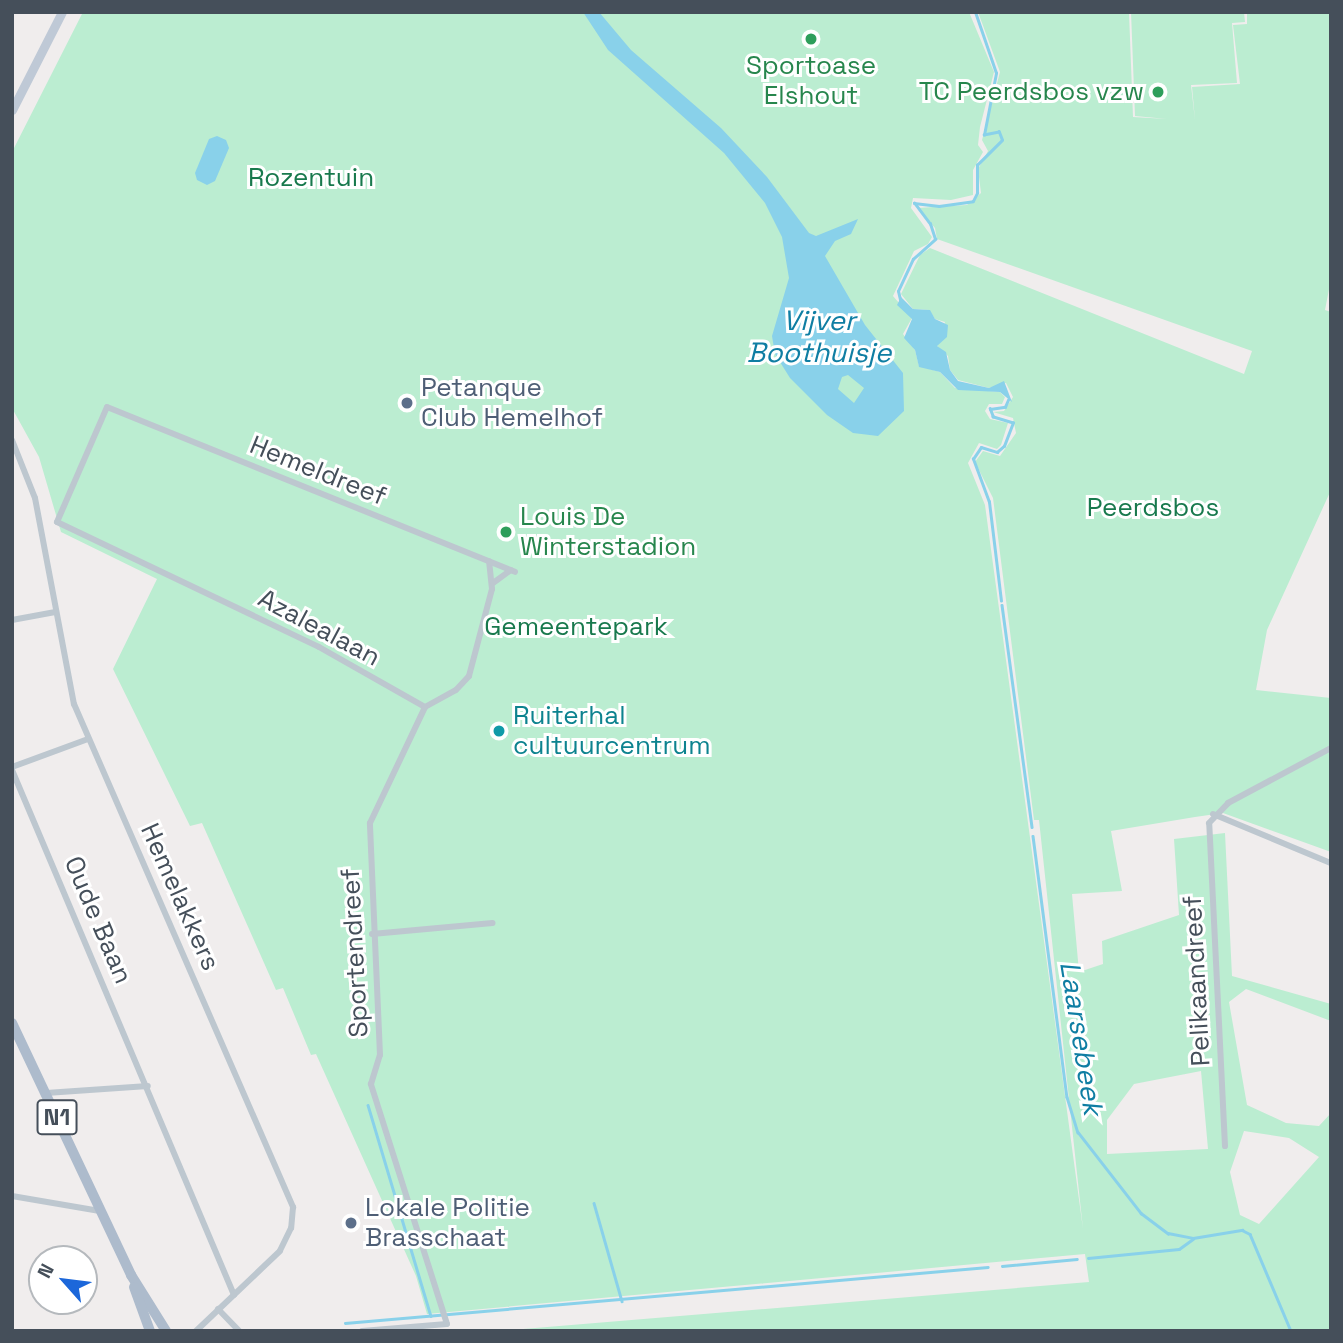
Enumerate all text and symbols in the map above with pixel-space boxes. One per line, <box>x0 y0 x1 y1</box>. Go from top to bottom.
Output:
marker: Sportoase Elshout <box>803 31 819 47</box>
place label: Sportoase Elshout <box>746 50 876 112</box>
place label: TC Peerdsbos vzw <box>919 76 1144 108</box>
marker: TC Peerdsbos vzw <box>1150 84 1166 100</box>
park label: Rozentuin <box>248 162 374 194</box>
water label: Vijver Boothuisje <box>747 303 891 369</box>
place label: Petanque Club Hemelhof <box>421 372 603 434</box>
marker: Petanque Club Hemelhof <box>399 395 415 411</box>
street label: Hemeldreef <box>245 429 391 513</box>
park label: Peerdsbos <box>1087 492 1219 524</box>
place label: Louis De Winterstadion <box>520 501 696 562</box>
marker: Louis De Winterstadion <box>498 524 514 540</box>
street label: Azalealaan <box>253 583 385 673</box>
park label: Gemeentepark <box>484 611 668 643</box>
place label: Ruiterhal cultuurcentrum <box>513 700 710 762</box>
marker: Ruiterhal cultuurcentrum <box>491 723 507 739</box>
street label: Hemelakkers <box>134 819 226 975</box>
street label: Oude Baan <box>57 852 139 988</box>
street label: Sportendreef <box>335 868 375 1038</box>
street label: Pelikaandreef <box>1177 895 1217 1067</box>
water label: Laarsebeek <box>1053 959 1111 1117</box>
road number: N1 <box>36 1097 78 1138</box>
place label: Lokale Politie Brasschaat <box>365 1192 530 1254</box>
marker: Lokale Politie Brasschaat <box>343 1215 359 1231</box>
north arrow <box>28 1245 98 1315</box>
text: N <box>32 1259 60 1282</box>

